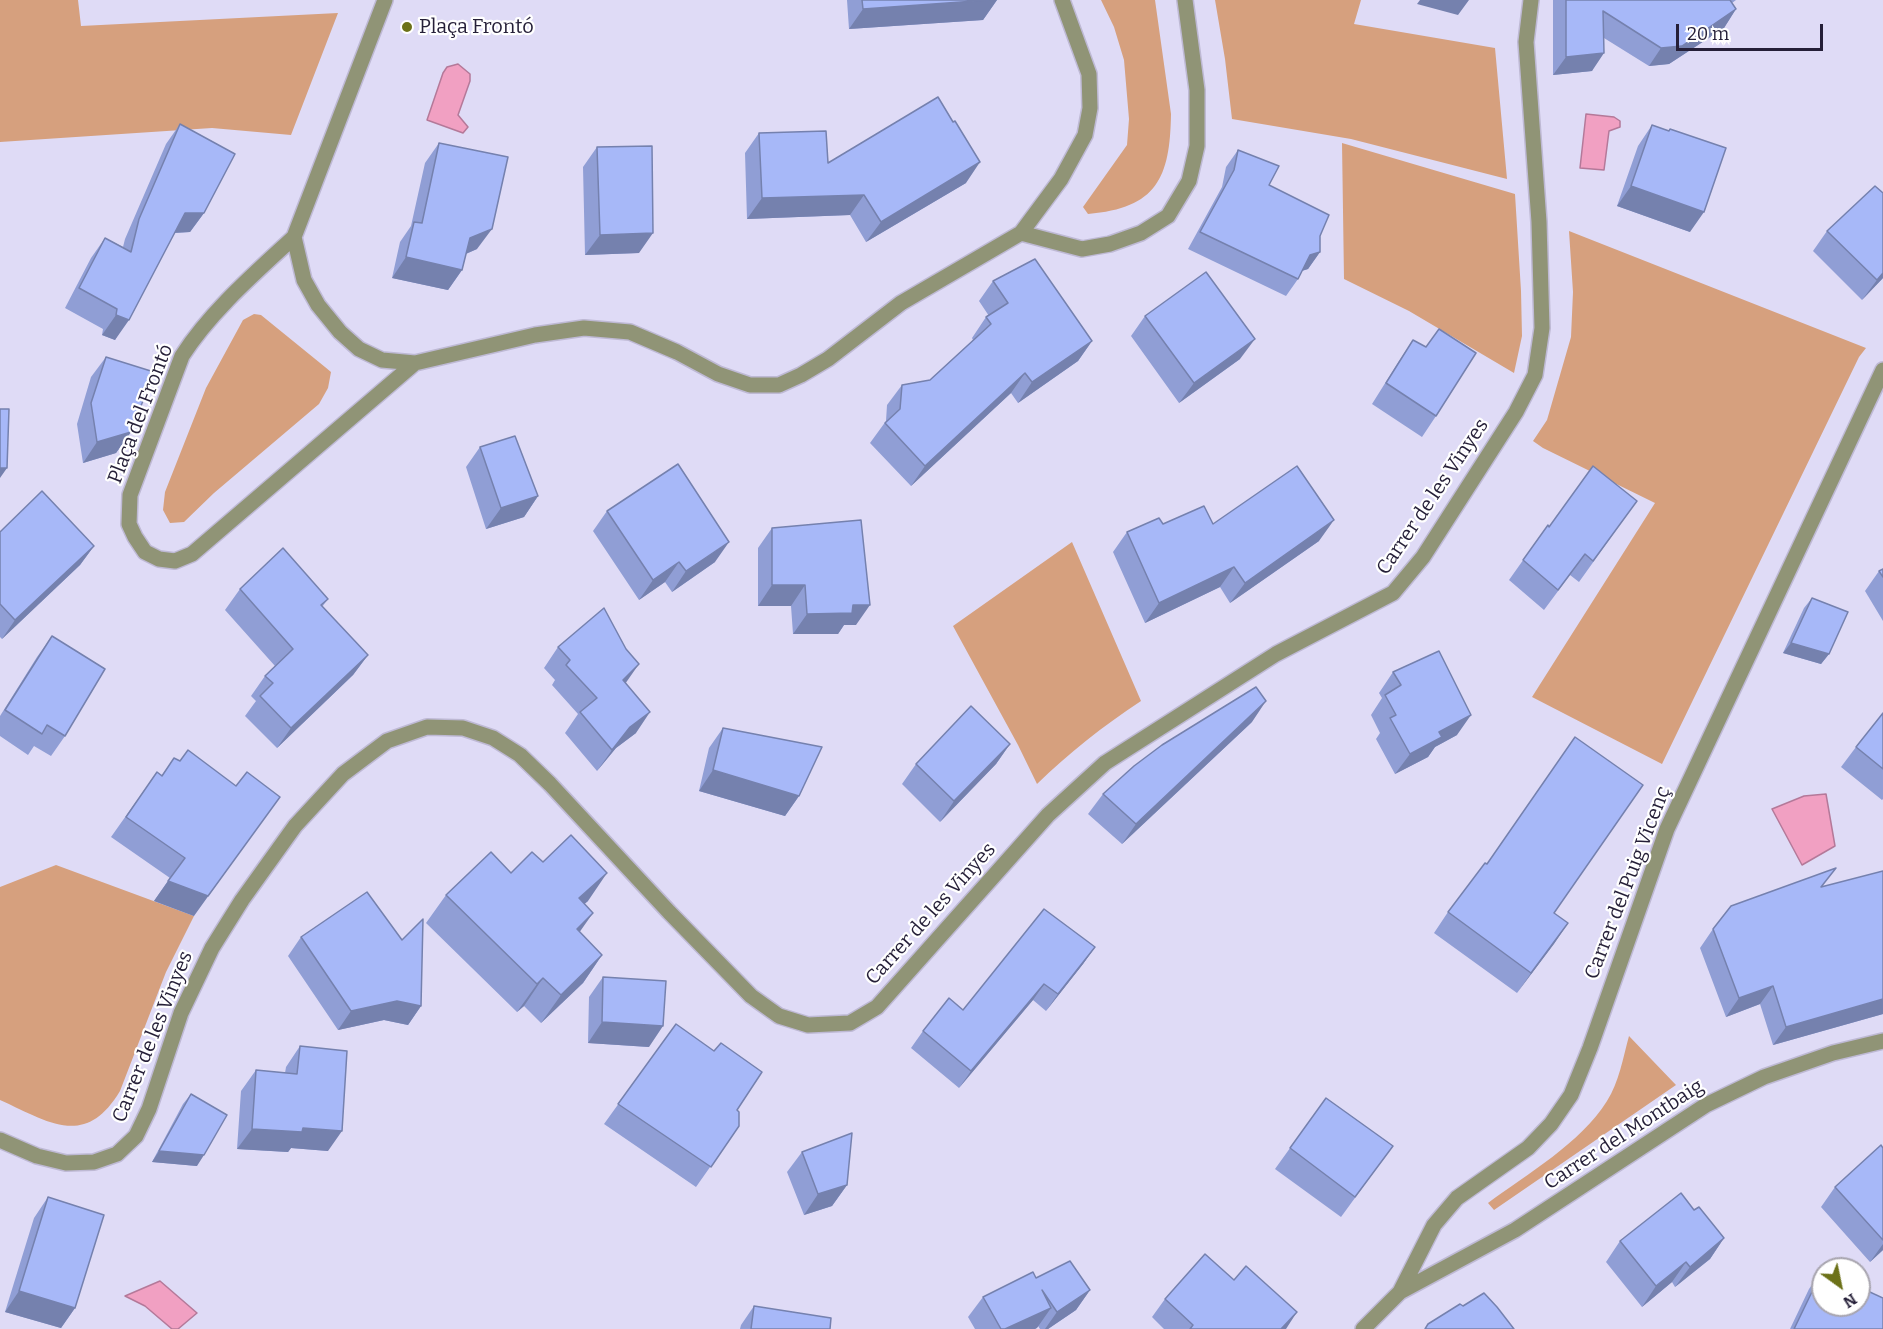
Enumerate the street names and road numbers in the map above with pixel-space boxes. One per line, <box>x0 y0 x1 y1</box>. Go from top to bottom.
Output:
street label: Plaça del Frontó <box>103 341 179 487</box>
street label: Carrer de les Vinyes <box>1372 414 1494 580</box>
street label: Carrer del Puig Vicenç <box>1580 783 1676 983</box>
street label: Carrer de les Vinyes <box>861 838 1001 990</box>
street label: Carrer de les Vinyes <box>108 948 198 1126</box>
street label: Carrer del Montbaig <box>1540 1075 1708 1195</box>

